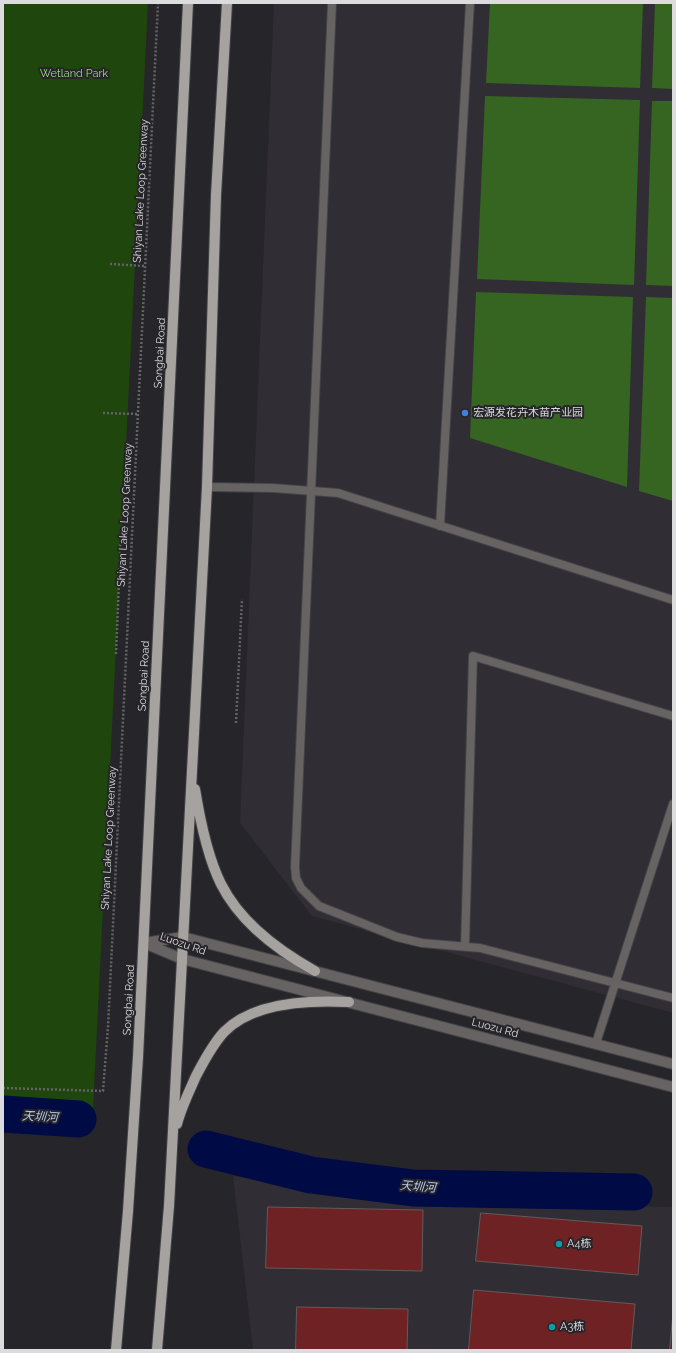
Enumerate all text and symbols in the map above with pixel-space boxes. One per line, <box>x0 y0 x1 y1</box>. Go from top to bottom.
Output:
park label: Wetland Park <box>40 67 108 81</box>
street label: Shiyan Lake Loop Greenway <box>131 119 151 263</box>
street label: Songbai Road <box>152 317 168 389</box>
place label: 宏源发花卉木苗产业园 <box>473 406 583 420</box>
marker: 宏源发花卉木苗产业园 <box>460 408 470 418</box>
street label: Shiyan Lake Loop Greenway <box>115 443 135 587</box>
street label: Songbai Road <box>136 640 152 712</box>
street label: Shiyan Lake Loop Greenway <box>99 766 119 910</box>
street label: Luozu Rd <box>158 930 208 958</box>
street label: Songbai Road <box>121 964 137 1036</box>
street label: Luozu Rd <box>470 1015 520 1041</box>
water label: 天圳河 <box>22 1109 58 1125</box>
water label: 天圳河 <box>400 1179 436 1195</box>
place label: A4栋 <box>567 1237 591 1251</box>
marker: A4栋 <box>554 1239 564 1249</box>
place label: A3栋 <box>560 1320 584 1334</box>
marker: A3栋 <box>547 1322 557 1332</box>

